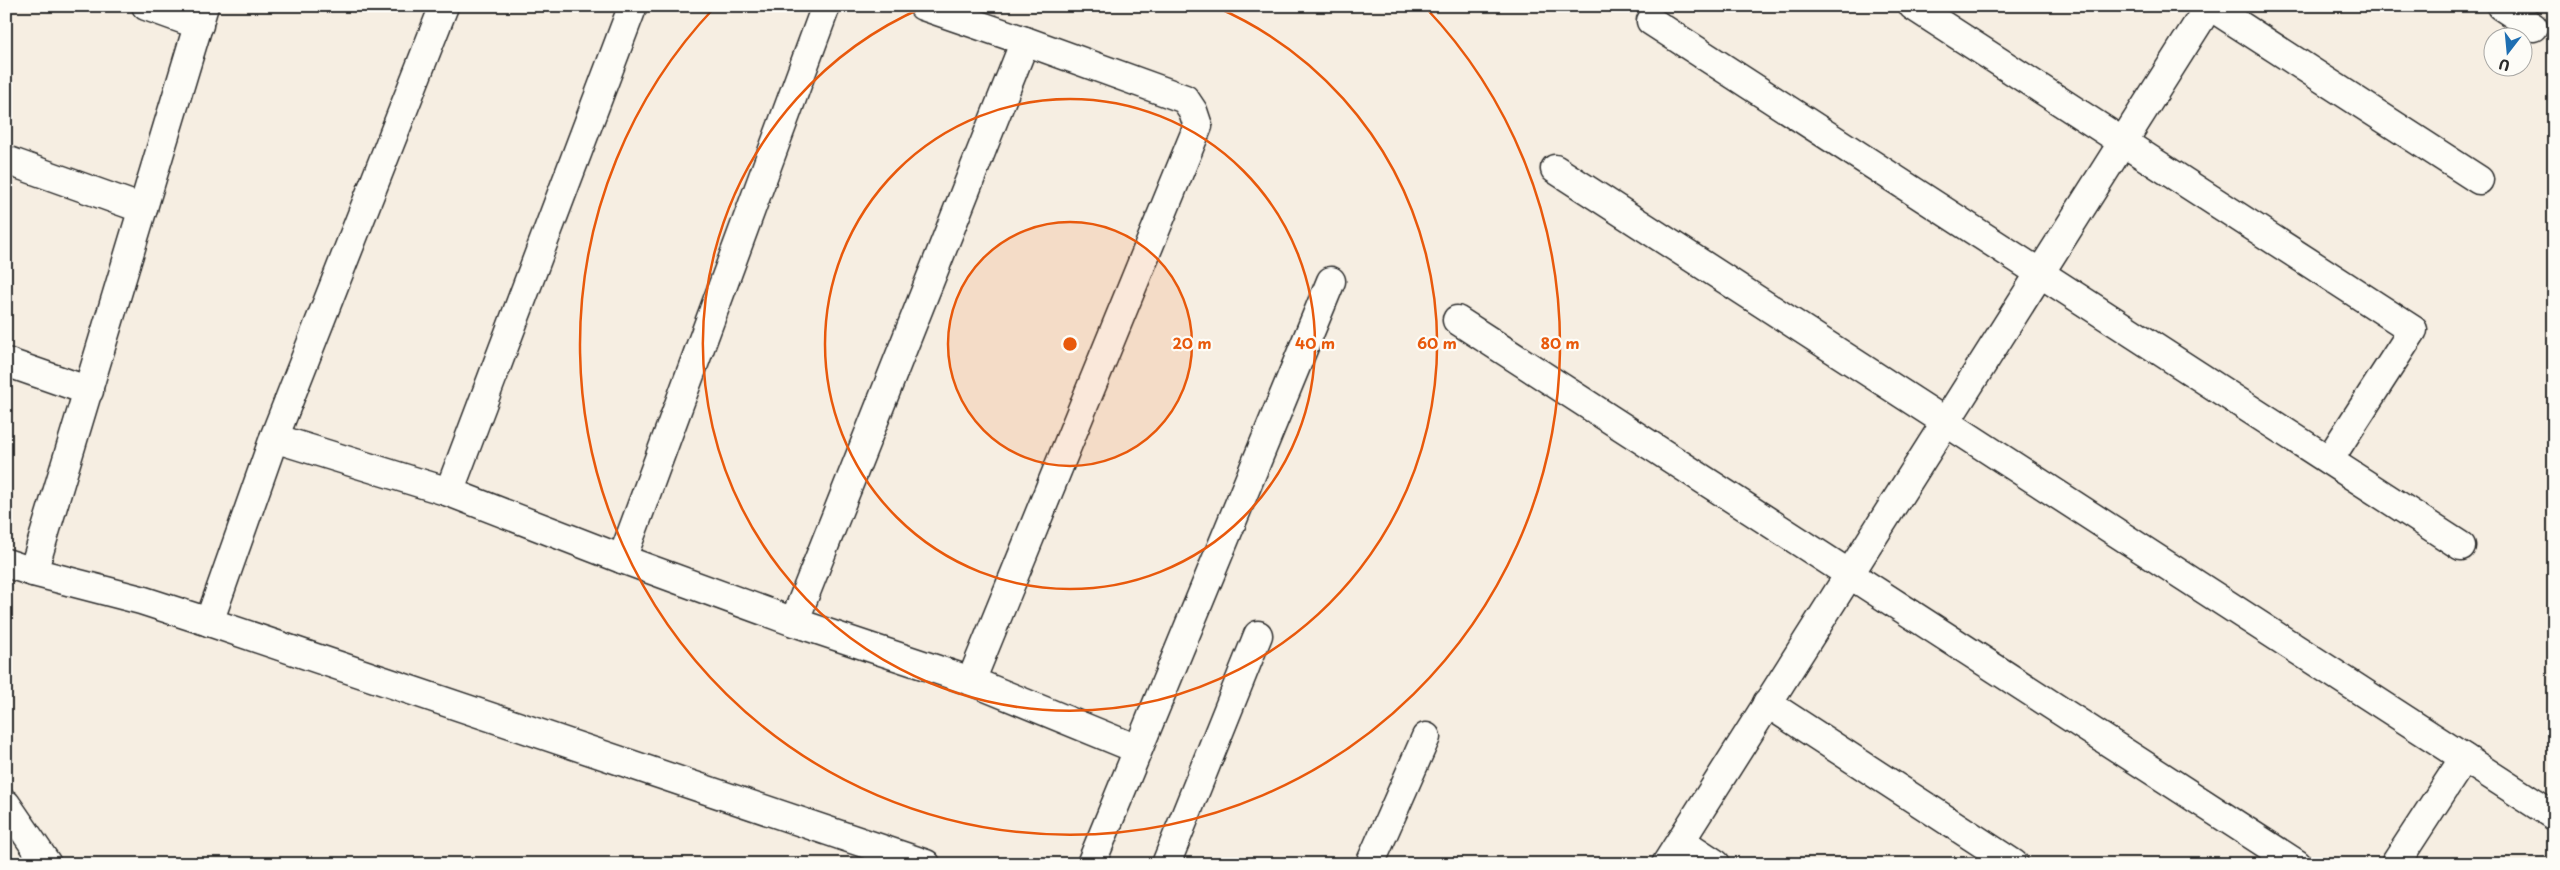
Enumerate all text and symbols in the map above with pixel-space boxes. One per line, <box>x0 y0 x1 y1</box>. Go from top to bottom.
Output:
north arrow <box>2482 28 2532 78</box>
text: U <box>2496 53 2512 77</box>
text: 20 m <box>1173 331 1211 354</box>
text: 40 m <box>1295 331 1335 354</box>
text: 60 m <box>1417 331 1457 354</box>
text: 80 m <box>1540 331 1580 354</box>
centre of rings <box>1061 335 1079 353</box>

